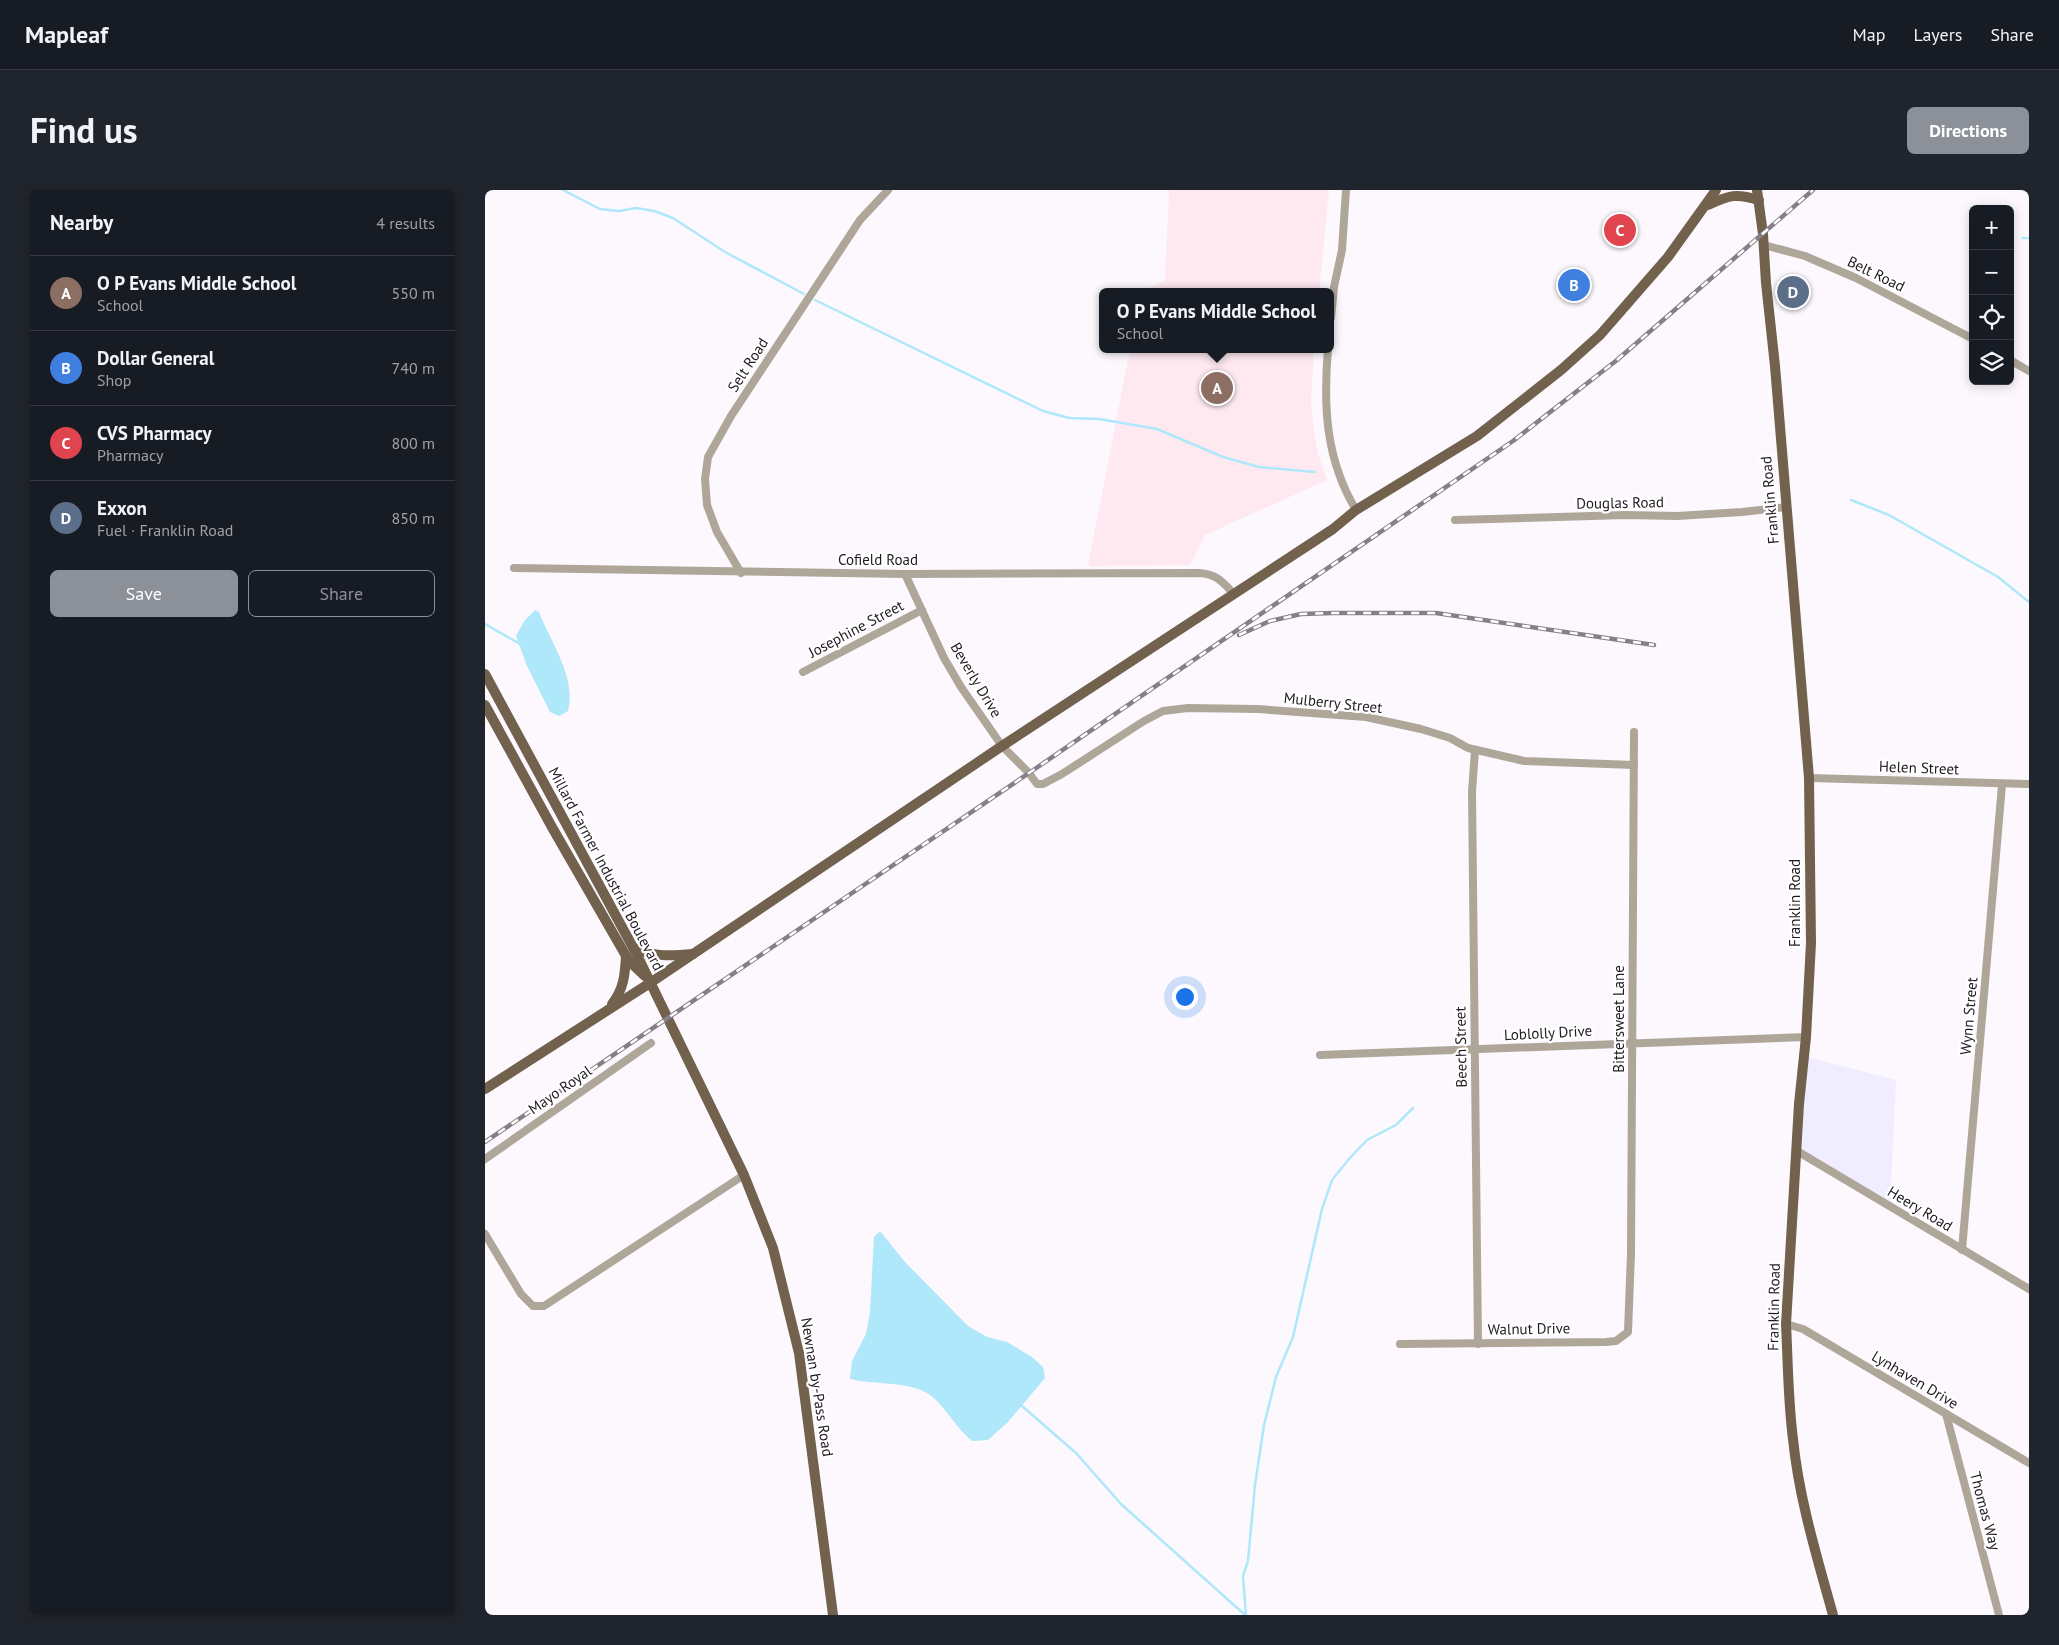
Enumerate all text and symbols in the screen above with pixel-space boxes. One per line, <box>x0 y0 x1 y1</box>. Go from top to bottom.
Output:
text: Mapleaf <box>25 19 108 50</box>
text: Map <box>1853 23 1885 46</box>
text: Layers <box>1913 23 1962 46</box>
text: Share <box>1990 23 2034 46</box>
text: Find us <box>30 107 138 153</box>
button: Directions <box>1907 107 2029 154</box>
map controls <box>1969 205 2014 385</box>
button: + <box>1969 205 2014 250</box>
text: Nearby <box>50 209 113 236</box>
pin: C <box>1604 211 1636 249</box>
text: 4 results <box>376 213 435 233</box>
button: − <box>1969 250 2014 295</box>
street label: Belt Road <box>1844 252 1908 296</box>
pin: B <box>1558 266 1590 304</box>
text: O P Evans Middle School <box>97 271 296 295</box>
pin: D <box>1777 273 1809 311</box>
text: A <box>61 283 71 303</box>
text: 550 m <box>392 283 435 303</box>
popup <box>1099 288 1334 353</box>
text: School <box>97 295 143 315</box>
button: locate <box>1969 295 2014 340</box>
text: O P Evans Middle School <box>1117 299 1316 323</box>
text: School <box>1117 323 1163 343</box>
street label: Selt Road <box>723 334 772 395</box>
button: layers <box>1969 340 2014 385</box>
text: Dollar General <box>97 346 214 370</box>
text: B <box>61 358 71 378</box>
text: 740 m <box>392 358 435 378</box>
pin: A <box>1201 369 1233 407</box>
text: Shop <box>97 370 131 390</box>
text: CVS Pharmacy <box>97 421 212 445</box>
text: C <box>62 433 70 453</box>
text: 800 m <box>392 433 435 453</box>
text: Pharmacy <box>97 445 163 465</box>
street label: Franklin Road <box>1756 455 1783 545</box>
street label: Douglas Road <box>1576 492 1664 513</box>
text: Exxon <box>97 496 147 520</box>
text: D <box>61 508 71 528</box>
text: 850 m <box>392 508 435 528</box>
text: Fuel · Franklin Road <box>97 520 233 540</box>
street label: Cofield Road <box>838 550 918 569</box>
button: Save <box>50 570 238 617</box>
button: Share <box>248 570 435 617</box>
street label: Josephine Street <box>804 596 907 662</box>
street label: Beverly Drive <box>947 639 1006 721</box>
street label: Mulberry Street <box>1283 688 1383 717</box>
street label: Helen Street <box>1879 757 1959 778</box>
street label: Millard Farmer Industrial Boulevard <box>545 764 668 974</box>
street label: Franklin Road <box>1785 859 1804 947</box>
street label: Bittersweet Lane <box>1609 965 1628 1073</box>
street label: Wynn Street <box>1956 976 1981 1056</box>
your location <box>1172 984 1198 1010</box>
street label: Beech Street <box>1450 1006 1471 1088</box>
street label: Loblolly Drive <box>1503 1021 1593 1044</box>
street label: Mayo Royal <box>524 1061 596 1118</box>
street label: Heery Road <box>1884 1182 1956 1235</box>
street label: Franklin Road <box>1763 1263 1784 1351</box>
street label: Newnan by-Pass Road <box>797 1316 838 1458</box>
street label: Walnut Drive <box>1488 1318 1570 1339</box>
street label: Lynhaven Drive <box>1869 1346 1962 1413</box>
street label: Thomas Way <box>1966 1470 2005 1552</box>

